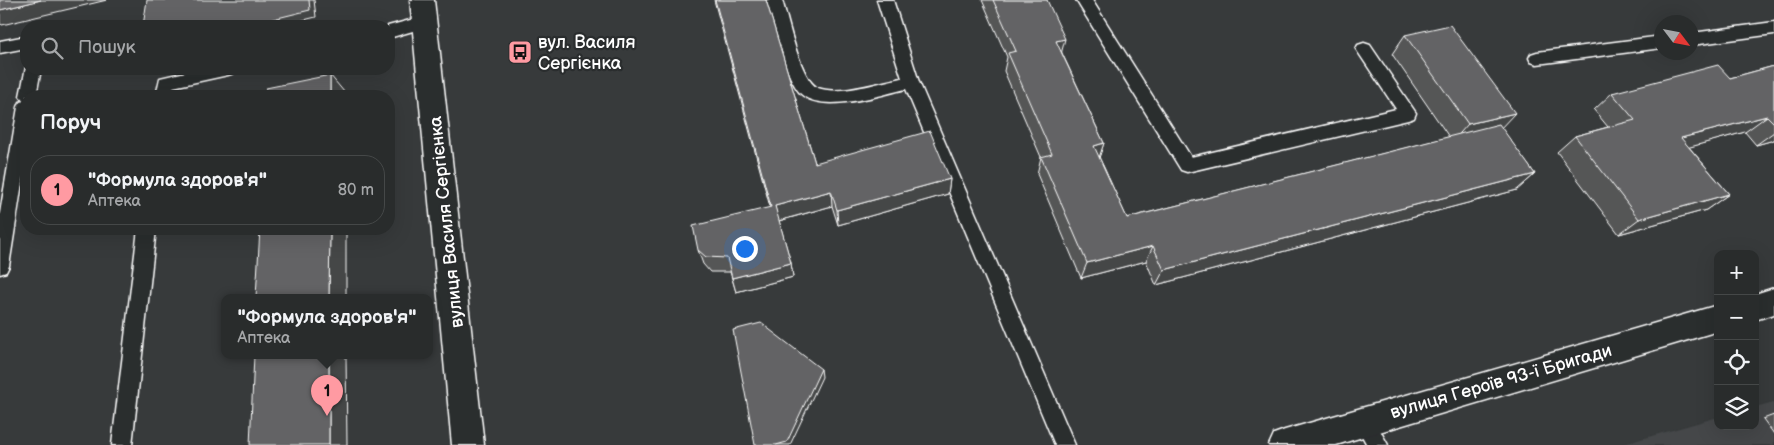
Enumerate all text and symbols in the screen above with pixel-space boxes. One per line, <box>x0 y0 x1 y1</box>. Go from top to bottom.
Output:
north arrow <box>1654 15 1699 60</box>
search box <box>20 20 395 75</box>
place label: вул. Василя Сергієнка <box>538 32 635 74</box>
icon: search <box>38 34 66 62</box>
text: Пошук <box>78 36 136 59</box>
bus stop icon: вул. Василя Сергієнка <box>507 39 533 65</box>
text: Поруч <box>40 110 101 135</box>
street label: вулиця Василя Сергієнка <box>425 115 468 329</box>
text: "Формула здоров'я" <box>88 169 267 192</box>
text: 1 <box>54 181 60 200</box>
text: 80 m <box>338 181 374 200</box>
text: Аптека <box>88 192 141 211</box>
your location <box>732 236 758 262</box>
map controls <box>1714 250 1759 430</box>
button: + <box>1714 250 1759 295</box>
popup <box>221 294 433 359</box>
button: − <box>1714 295 1759 340</box>
text: "Формула здоров'я" <box>238 306 417 329</box>
text: Аптека <box>238 329 291 348</box>
street label: вулиця Героїв 93-ї Бригади <box>1388 340 1614 423</box>
button: locate <box>1714 340 1759 385</box>
pin: 1 <box>311 375 343 416</box>
button: layers <box>1714 385 1759 430</box>

